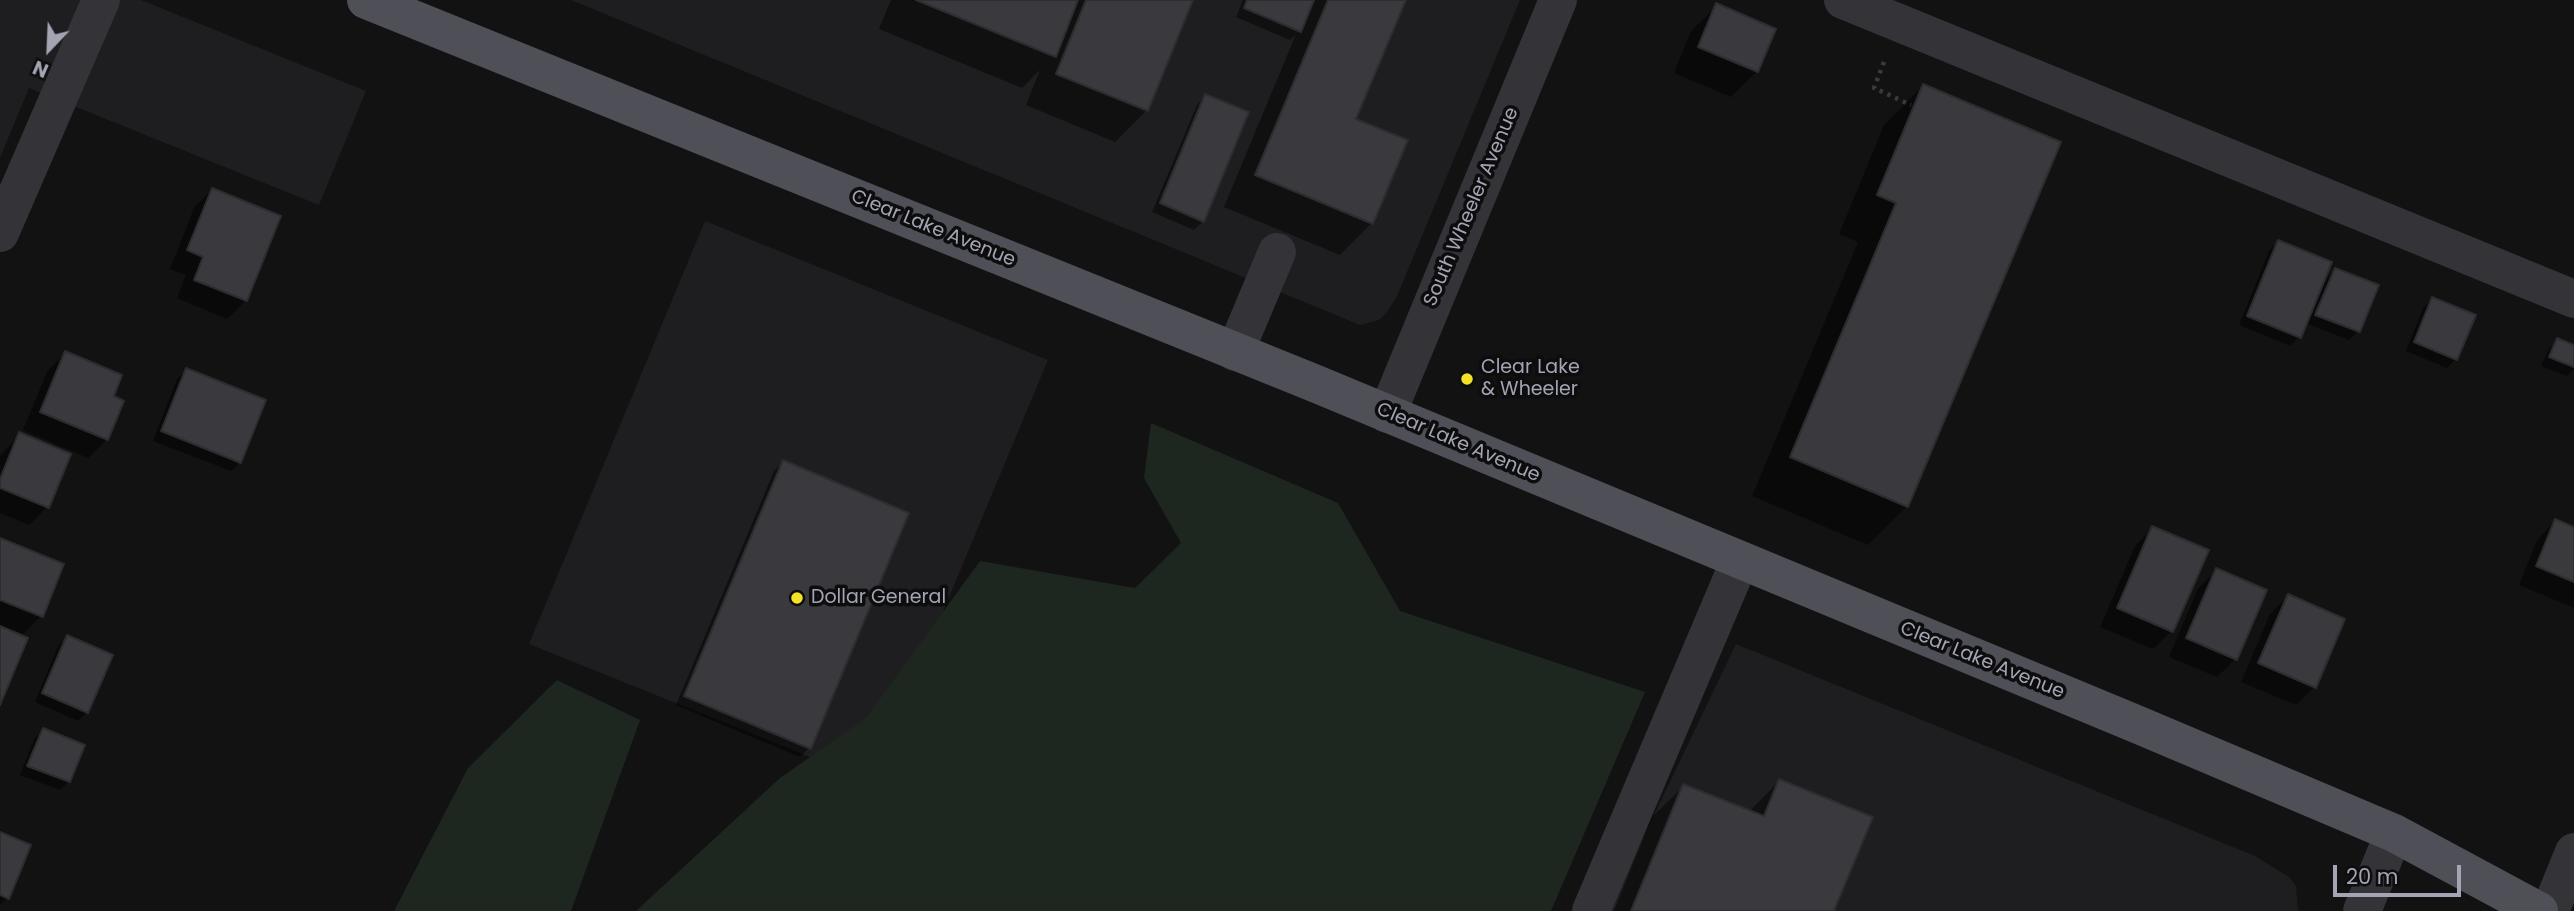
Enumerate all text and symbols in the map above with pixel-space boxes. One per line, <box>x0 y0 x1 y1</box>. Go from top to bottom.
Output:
north arrow <box>14 14 84 84</box>
text: N <box>29 54 52 84</box>
street label: South Wheeler Avenue <box>1420 104 1524 310</box>
street label: Clear Lake Avenue <box>848 186 1018 272</box>
place label: Clear Lake & Wheeler <box>1481 357 1580 401</box>
marker: Clear Lake & Wheeler <box>1459 371 1475 387</box>
street label: Clear Lake Avenue <box>1373 398 1543 488</box>
place label: Dollar General <box>811 587 946 609</box>
marker: Dollar General <box>789 590 805 606</box>
street label: Clear Lake Avenue <box>1897 618 2067 704</box>
scale bar <box>2336 852 2464 896</box>
text: 20 m <box>2346 862 2399 891</box>

